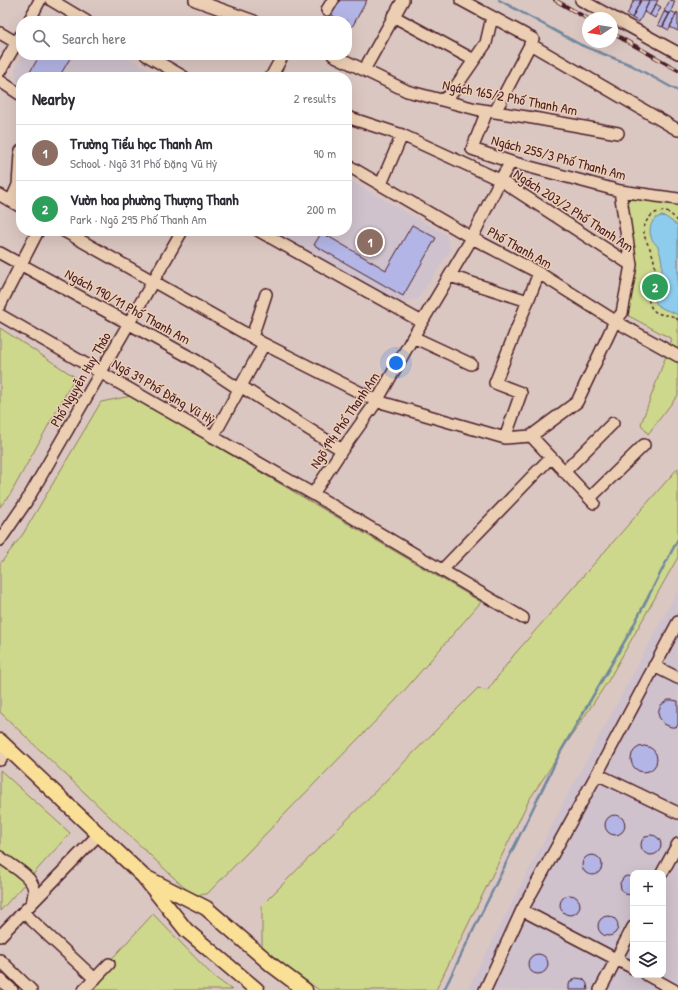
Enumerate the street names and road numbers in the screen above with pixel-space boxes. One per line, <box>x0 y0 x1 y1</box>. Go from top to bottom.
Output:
street label: Ngách 165/2 Phố Thanh Am <box>441 75 579 120</box>
street label: Ngách 255/3 Phố Thanh Am <box>489 130 628 185</box>
street label: Ngách 203/2 Phố Thanh Am <box>511 165 637 255</box>
street label: Phố Thanh Am <box>485 222 555 272</box>
street label: Ngách 190/11 Phố Thanh Am <box>61 264 194 349</box>
street label: Phố Nguyễn Huy Thảo <box>45 328 116 430</box>
street label: Ngõ 39 Phố Đặng Vũ Hỷ <box>108 354 219 429</box>
street label: Ngõ 194 Phố Thanh Am <box>305 368 384 472</box>

